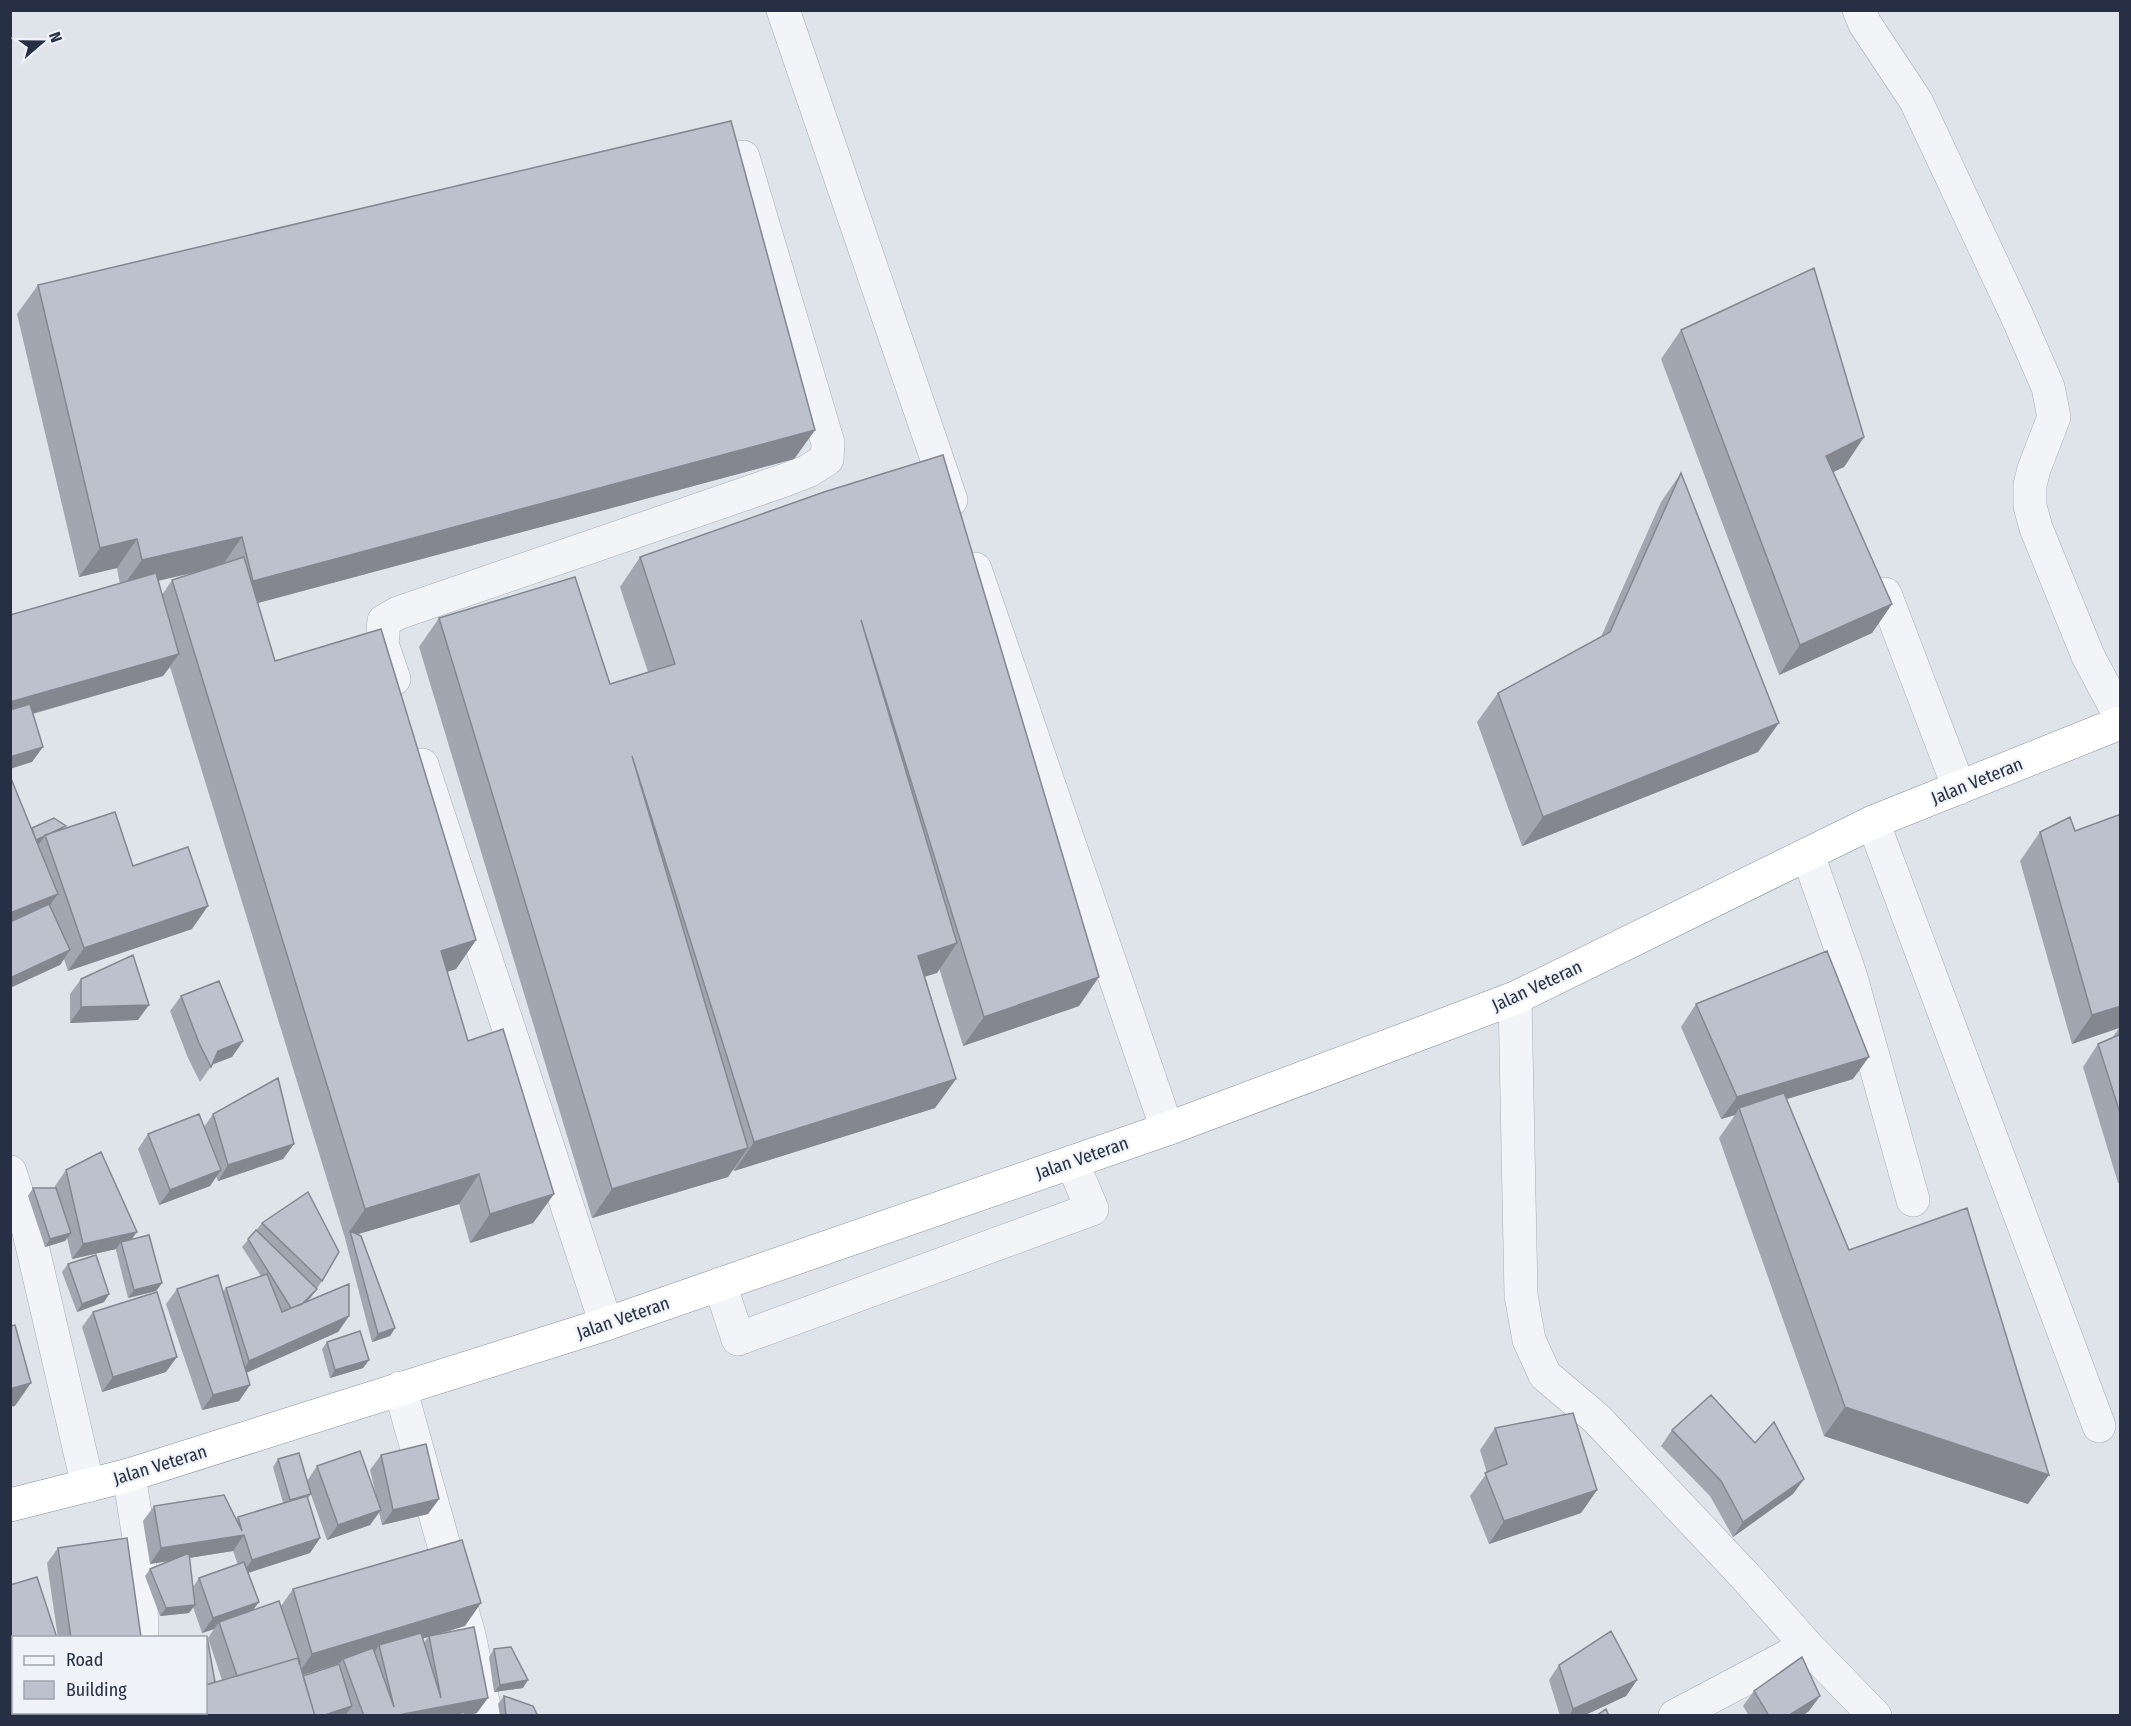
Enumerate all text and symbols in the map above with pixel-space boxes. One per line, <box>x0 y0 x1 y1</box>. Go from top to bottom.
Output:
north arrow <box>12 12 72 72</box>
text: N <box>45 29 66 45</box>
street label: Jalan Veteran <box>1928 753 2026 809</box>
street label: Jalan Veteran <box>1488 956 1586 1016</box>
street label: Jalan Veteran <box>1033 1132 1131 1184</box>
street label: Jalan Veteran <box>574 1292 672 1344</box>
street label: Jalan Veteran <box>110 1440 210 1490</box>
legend <box>12 1636 207 1714</box>
text: Road <box>66 1649 103 1671</box>
text: Building <box>66 1679 127 1701</box>

